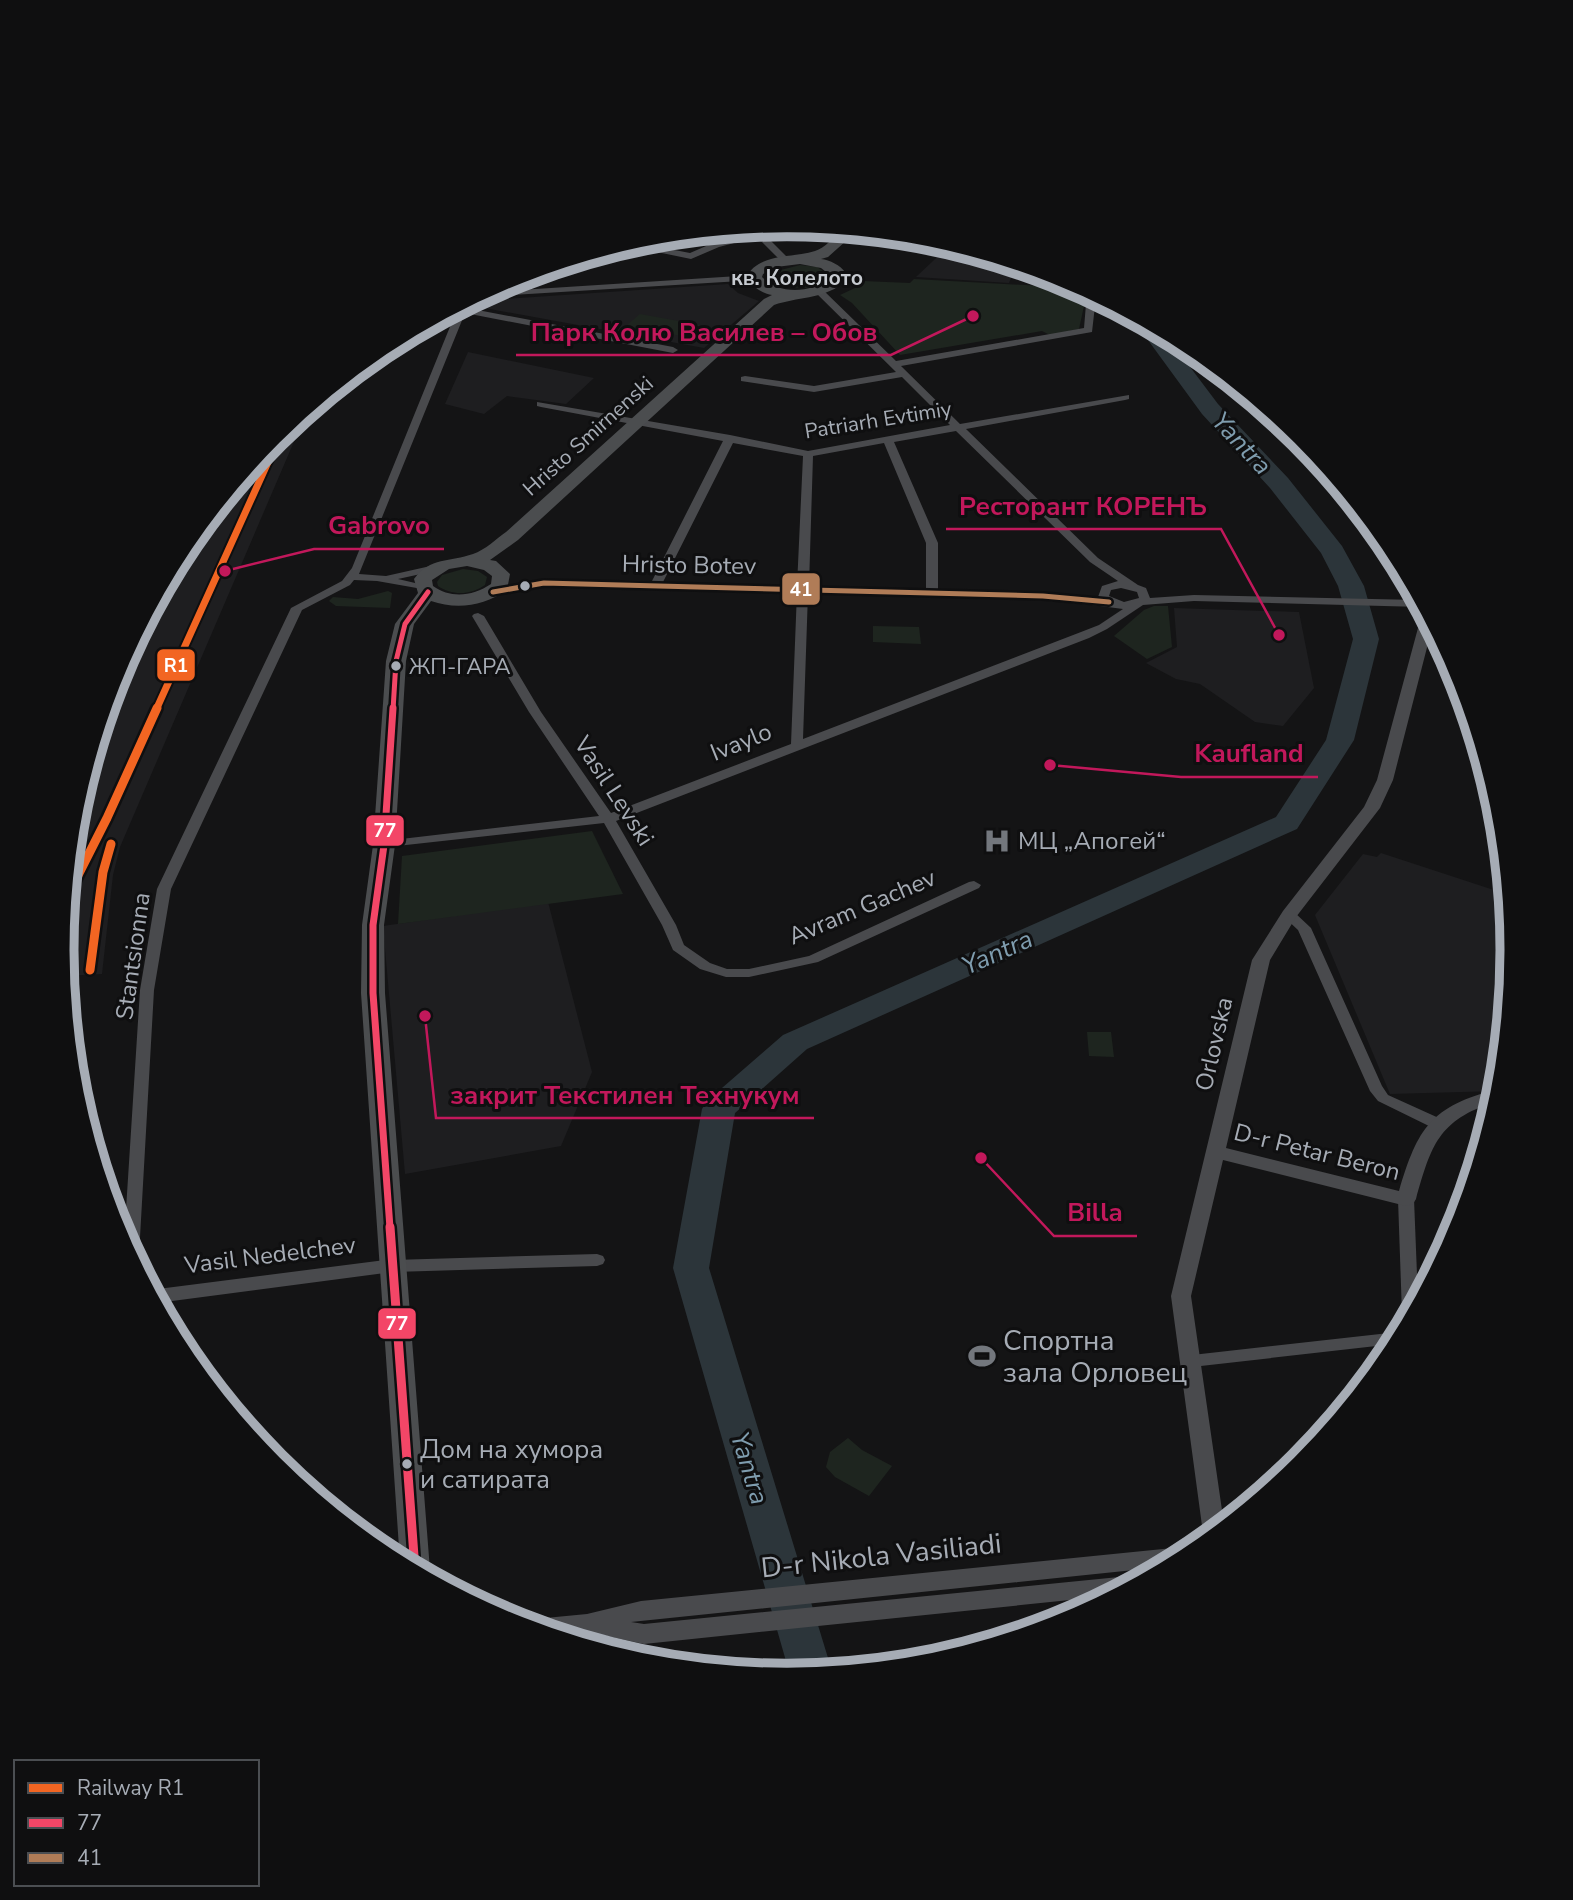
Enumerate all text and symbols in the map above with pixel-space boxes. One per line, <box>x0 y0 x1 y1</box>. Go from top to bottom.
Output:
district label: кв. Колелото <box>731 264 863 292</box>
callout: Парк Колю Василев – Обов <box>516 308 891 355</box>
text: Парк Колю Василев – Обов <box>531 315 877 350</box>
street label: Hristo Smirnenski <box>517 370 659 502</box>
street label: Patriarh Evtimiy <box>802 395 954 445</box>
water label: Yantra <box>1204 404 1280 482</box>
callout: Ресторант КОРЕНЪ <box>946 482 1221 529</box>
text: Ресторант КОРЕНЪ <box>959 489 1207 524</box>
callout: Gabrovo <box>314 502 444 549</box>
text: Gabrovo <box>328 508 430 543</box>
street label: Hristo Botev <box>622 548 757 582</box>
line badge: 41 <box>781 572 821 606</box>
text: 41 <box>790 577 812 603</box>
unlabelled marker <box>518 579 532 593</box>
line badge: R1 <box>156 648 196 682</box>
place label: ЖП-ГАРА <box>409 652 511 682</box>
text: R1 <box>164 653 188 679</box>
marker: ЖП-ГАРА <box>389 659 403 673</box>
street label: Ivaylo <box>706 715 776 769</box>
street label: Vasil Levski <box>566 729 661 852</box>
callout: Kaufland <box>1181 730 1318 777</box>
text: Kaufland <box>1194 736 1304 771</box>
line badge: 77 <box>365 814 405 847</box>
text: 77 <box>374 818 396 844</box>
place label: МЦ „Апогей“ <box>1018 825 1166 857</box>
hospital icon: МЦ „Апогей“ <box>982 826 1012 856</box>
street label: Avram Gachev <box>783 861 941 952</box>
street label: Stantsionna <box>108 890 158 1022</box>
water label: Yantra <box>956 921 1038 984</box>
street label: Orlovska <box>1188 994 1240 1094</box>
callout: закрит Текстилен Технукум <box>436 1071 814 1118</box>
text: закрит Текстилен Технукум <box>450 1078 800 1113</box>
street label: D-r Petar Beron <box>1230 1116 1404 1188</box>
callout: Billa <box>1054 1189 1137 1236</box>
text: Billa <box>1067 1195 1123 1230</box>
street label: Vasil Nedelchev <box>182 1229 358 1281</box>
line badge: 77 <box>377 1307 417 1340</box>
text: 77 <box>386 1311 408 1337</box>
place label: Спортна зала Орловец <box>1003 1322 1187 1392</box>
sports icon: Спортна зала Орловец <box>967 1341 997 1371</box>
water label: Yantra <box>722 1428 777 1509</box>
place label: Дом на хумора и сатирата <box>420 1432 603 1497</box>
marker: Дом на хумора и сатирата <box>400 1457 414 1471</box>
street label: D-r Nikola Vasiliadi <box>759 1524 1003 1588</box>
legend <box>14 1760 259 1886</box>
text: Railway R1 <box>77 1774 184 1802</box>
text: 77 <box>77 1809 102 1837</box>
text: 41 <box>77 1844 102 1872</box>

